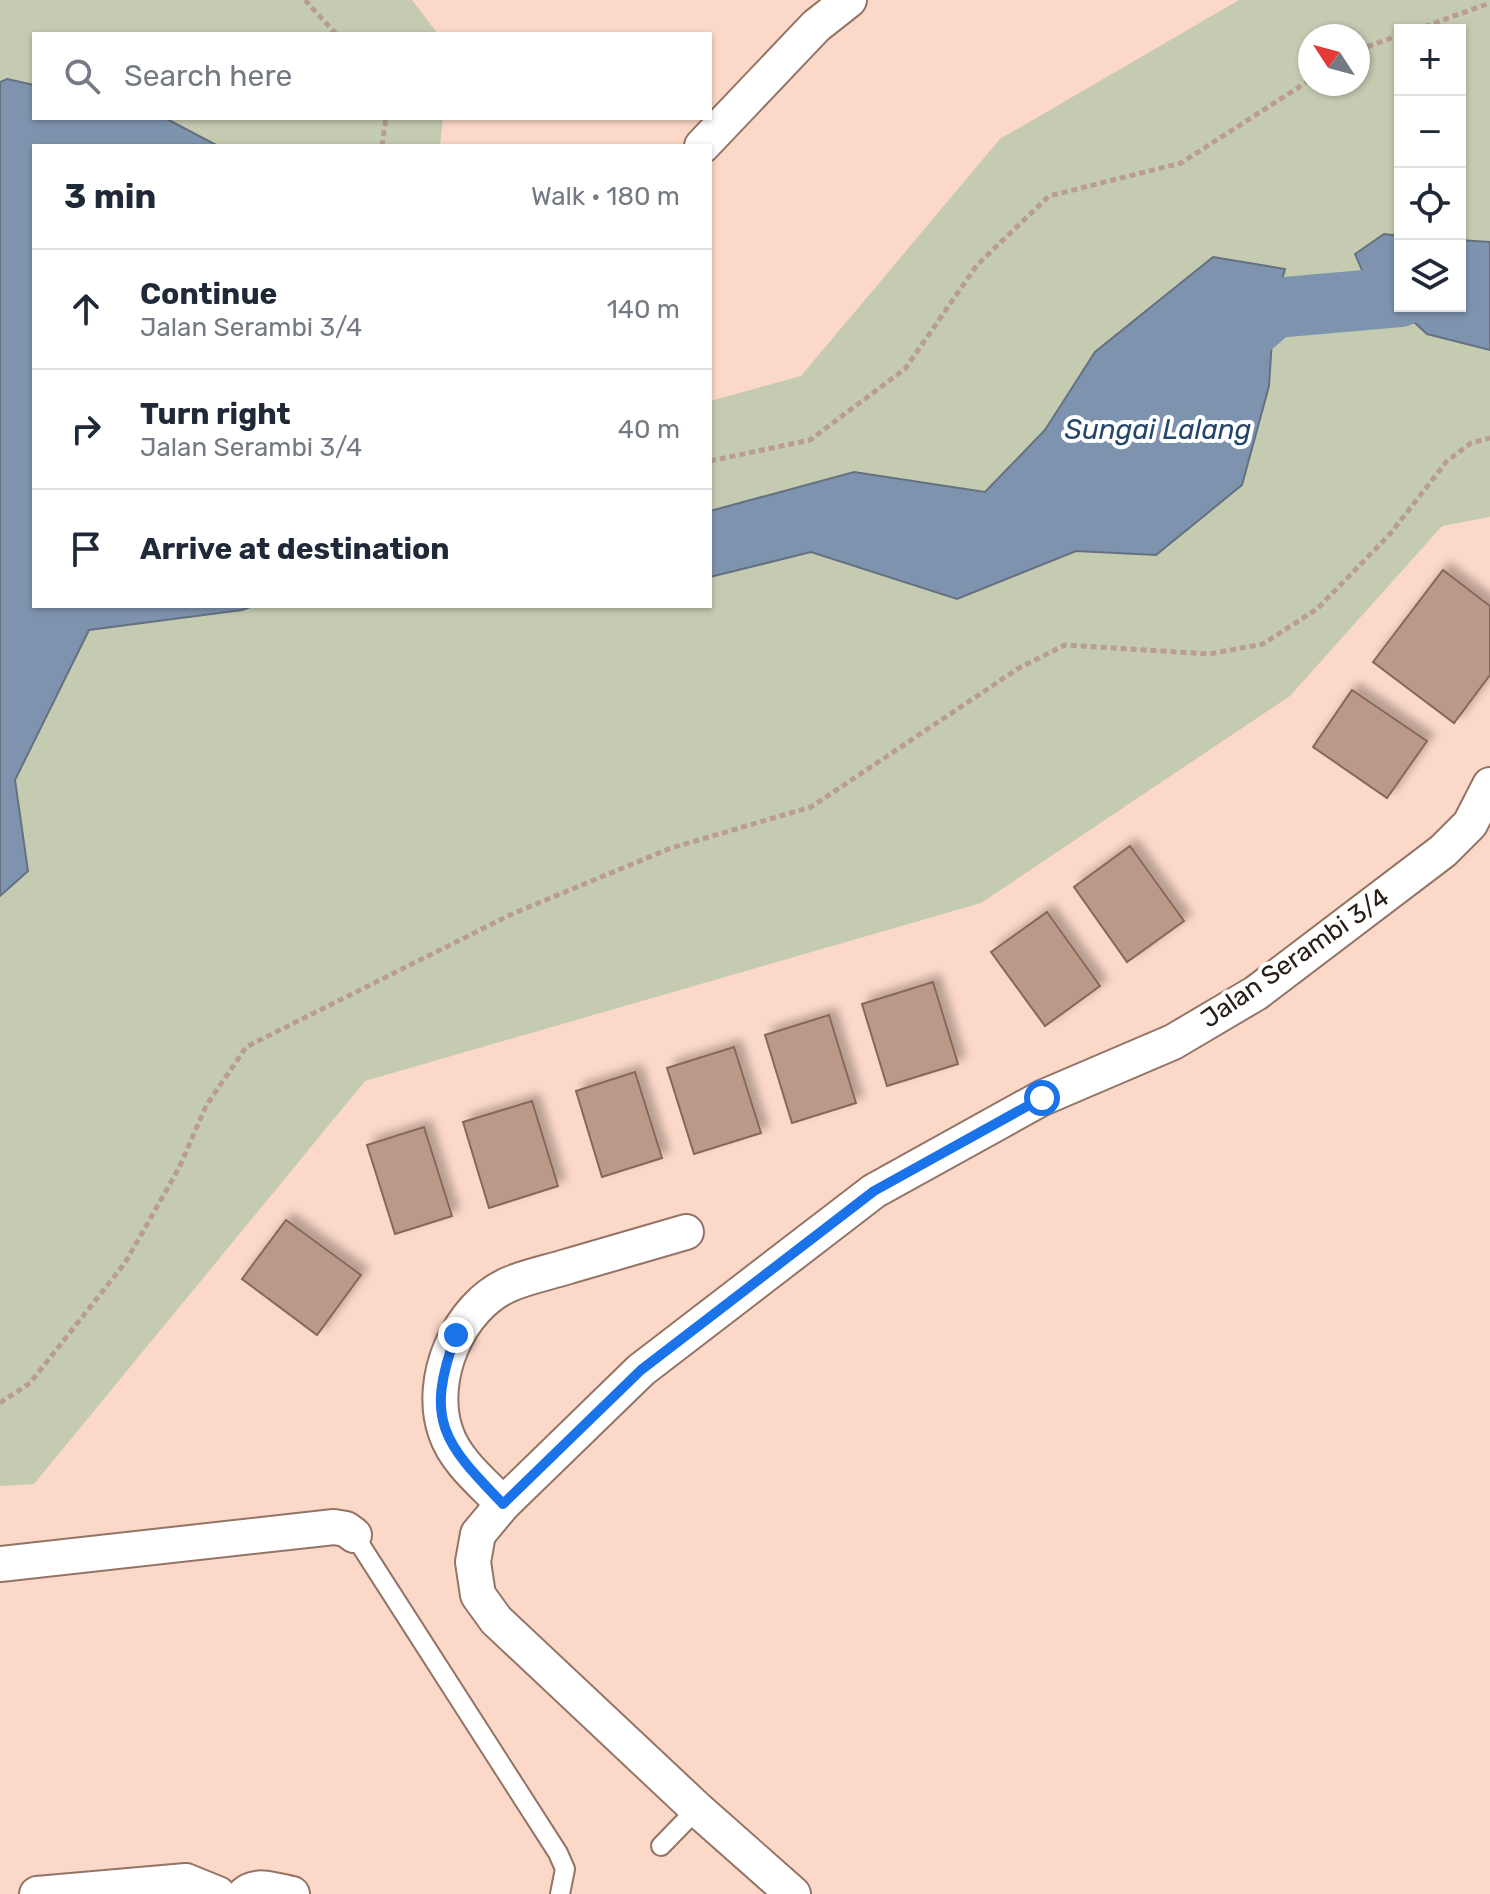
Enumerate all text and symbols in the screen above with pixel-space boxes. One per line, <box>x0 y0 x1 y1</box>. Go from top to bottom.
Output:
north arrow <box>1298 24 1370 96</box>
map controls <box>1394 24 1466 312</box>
button: + <box>1394 24 1466 96</box>
search box <box>32 32 712 120</box>
icon: search <box>60 54 104 98</box>
text: Search here <box>124 58 292 94</box>
button: − <box>1394 96 1466 168</box>
button: locate <box>1394 168 1466 240</box>
text: 3 min <box>64 176 156 217</box>
text: Walk · 180 m <box>531 181 680 212</box>
button: layers <box>1394 240 1466 312</box>
text: Continue <box>140 276 277 312</box>
icon: ahead <box>64 287 108 331</box>
text: 140 m <box>607 294 680 325</box>
text: Jalan Serambi 3/4 <box>140 312 362 343</box>
text: Turn right <box>140 396 291 432</box>
icon: right <box>64 407 108 451</box>
water label: Sungai Lalang <box>1065 413 1251 446</box>
text: 40 m <box>618 414 680 445</box>
text: Jalan Serambi 3/4 <box>140 432 362 463</box>
icon: arrive <box>64 527 108 571</box>
text: Arrive at destination <box>140 531 450 567</box>
street label: Jalan Serambi 3/4 <box>1195 882 1395 1034</box>
route start <box>1024 1080 1060 1116</box>
route end <box>438 1317 474 1353</box>

